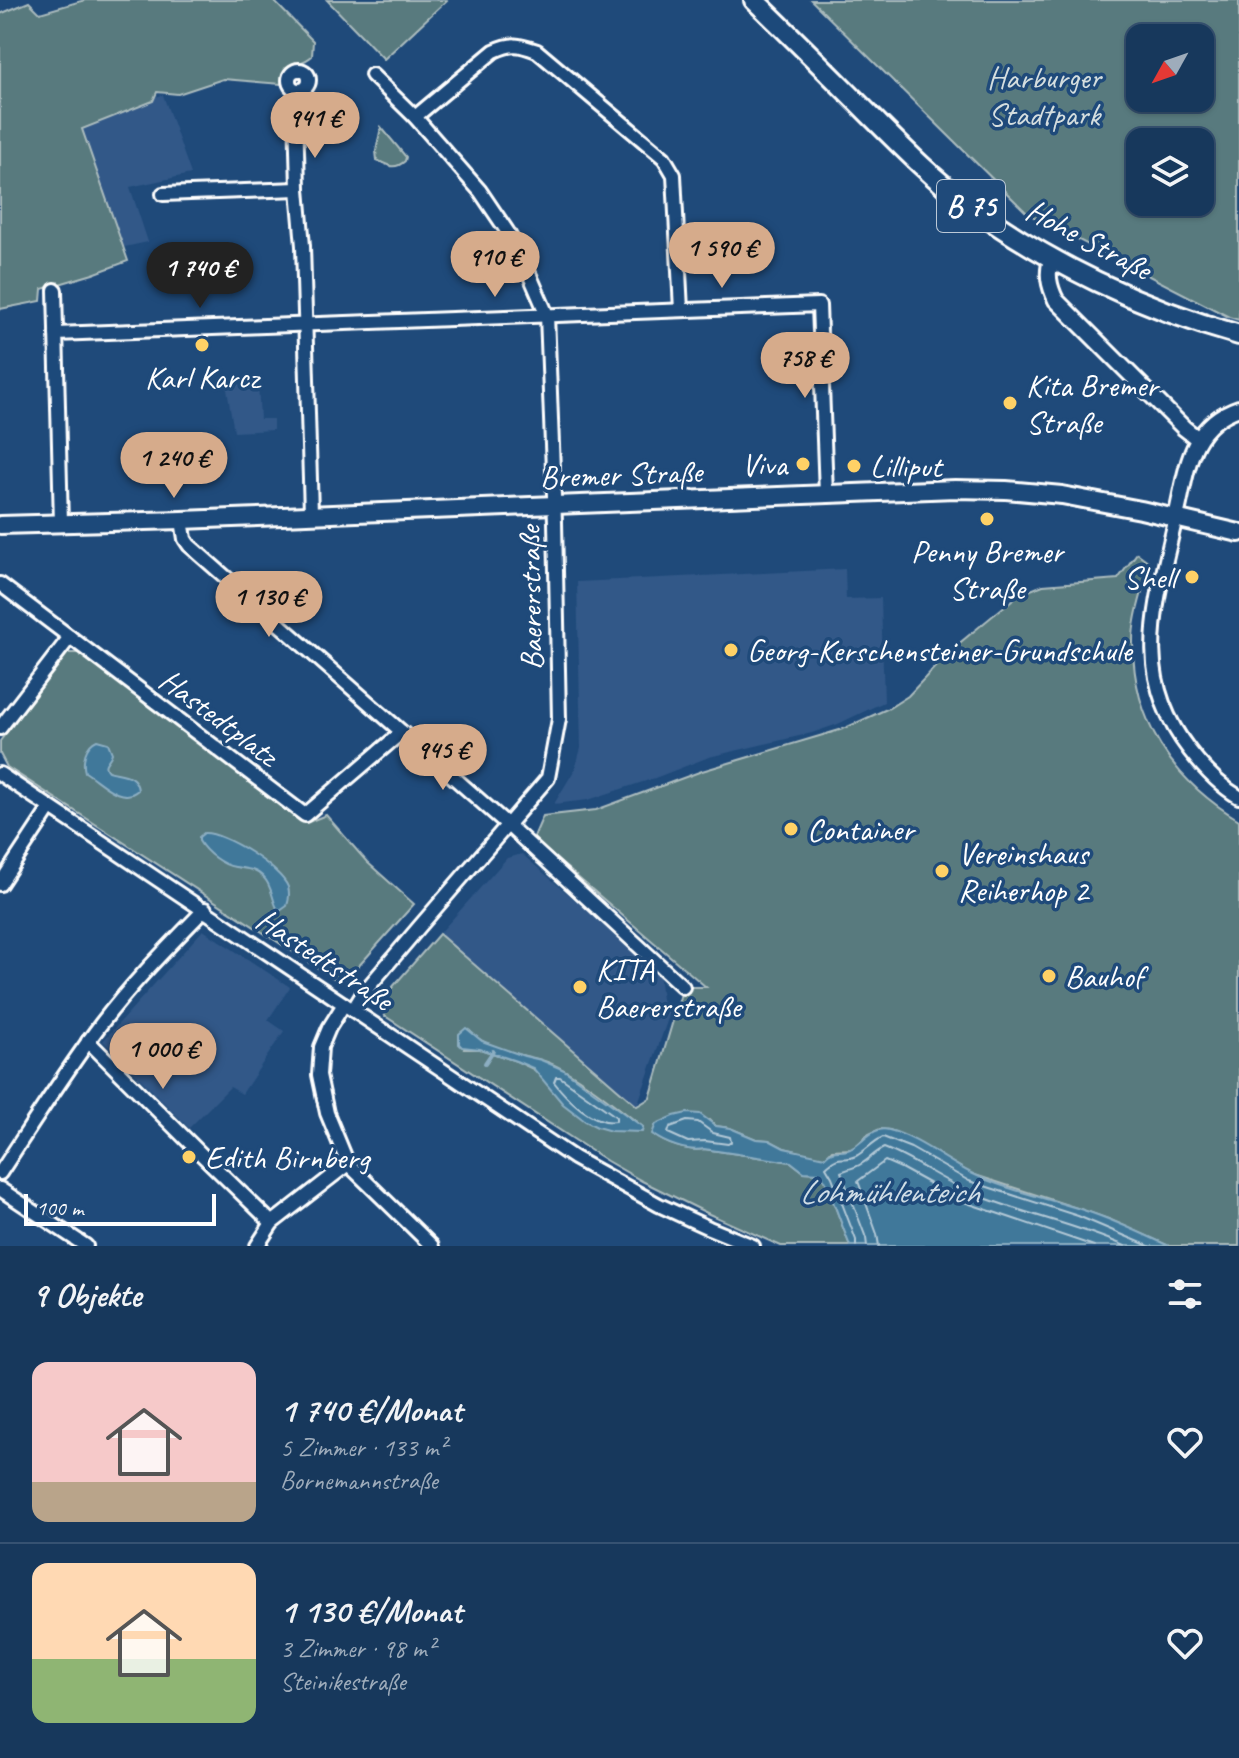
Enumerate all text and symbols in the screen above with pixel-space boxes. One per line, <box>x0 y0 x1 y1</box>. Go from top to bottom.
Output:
north arrow <box>1126 24 1214 112</box>
map controls <box>1126 24 1214 216</box>
park label: Harburger Stadtpark <box>987 57 1104 135</box>
pin: 941 € <box>259 92 371 160</box>
text: 941 € <box>289 101 341 134</box>
button: layers <box>1126 128 1214 216</box>
road number: B 75 <box>937 180 1005 232</box>
street label: Hohe Straße <box>1019 189 1161 291</box>
pin: 1 590 € <box>648 222 796 290</box>
pin: 910 € <box>439 231 551 299</box>
text: 1 590 € <box>687 231 757 264</box>
text: 910 € <box>469 240 521 273</box>
pin: 1 740 € <box>126 242 274 310</box>
text: 1 740 € <box>165 251 235 284</box>
pin: 758 € <box>749 332 861 400</box>
marker: Karl Karcz <box>193 336 211 354</box>
text: 758 € <box>779 341 831 374</box>
place label: Karl Karcz <box>145 357 262 398</box>
place label: Kita Bremer Straße <box>1026 365 1161 443</box>
marker: Kita Bremer Straße <box>1001 394 1019 412</box>
pin: 1 240 € <box>100 432 248 500</box>
text: 1 240 € <box>138 441 210 474</box>
place label: Viva <box>742 444 789 485</box>
place label: Lilliput <box>870 446 945 487</box>
street label: Bremer Straße <box>539 451 705 498</box>
marker: Viva <box>794 455 812 473</box>
marker: Lilliput <box>845 457 863 475</box>
marker: Penny Bremer Straße <box>978 510 996 528</box>
street label: Baererstraße <box>509 523 552 671</box>
place label: Penny Bremer Straße <box>911 531 1065 609</box>
place label: Shell <box>1124 557 1182 598</box>
marker: Shell <box>1183 568 1201 586</box>
pin: 1 130 € <box>195 571 343 639</box>
text: 1 130 € <box>233 580 305 613</box>
place label: Georg-Kerschensteiner-Grundschule <box>747 630 1134 671</box>
marker: Georg-Kerschensteiner-Grundschule <box>722 641 740 659</box>
street label: Hastedtplatz <box>151 659 289 777</box>
pin: 945 € <box>387 724 499 792</box>
text: 945 € <box>417 733 469 766</box>
place label: Container <box>807 809 917 850</box>
marker: Container <box>782 820 800 838</box>
place label: Vereinshaus Reiherhop 2 <box>958 833 1091 911</box>
marker: Vereinshaus Reiherhop 2 <box>933 862 951 880</box>
street label: Hastedtstraße <box>248 899 403 1022</box>
place label: KITA Baererstraße <box>596 949 743 1027</box>
place label: Bauhof <box>1065 956 1150 997</box>
marker: Bauhof <box>1040 967 1058 985</box>
marker: KITA Baererstraße <box>571 978 589 996</box>
pin: 1 000 € <box>89 1023 237 1091</box>
text: 1 000 € <box>127 1032 199 1065</box>
place label: Edith Birnberg <box>205 1137 372 1178</box>
marker: Edith Birnberg <box>180 1148 198 1166</box>
water label: Lohmühlenteich <box>799 1170 981 1213</box>
scale bar <box>24 1190 216 1226</box>
text: 100 m <box>36 1194 83 1222</box>
icon: filters <box>1163 1272 1207 1316</box>
text: 9 Objekte <box>32 1273 141 1316</box>
text: 1 740 €/Monat <box>280 1388 462 1431</box>
icon: home <box>96 1394 192 1490</box>
icon: heart <box>1163 1420 1207 1464</box>
text: 5 Zimmer · 133 m² <box>280 1431 446 1464</box>
text: Bornemannstraße <box>280 1464 438 1497</box>
text: 1 130 €/Monat <box>280 1589 462 1632</box>
icon: home <box>96 1595 192 1691</box>
icon: heart <box>1163 1621 1207 1665</box>
text: 3 Zimmer · 98 m² <box>280 1632 435 1665</box>
text: Steinikestraße <box>280 1665 406 1698</box>

